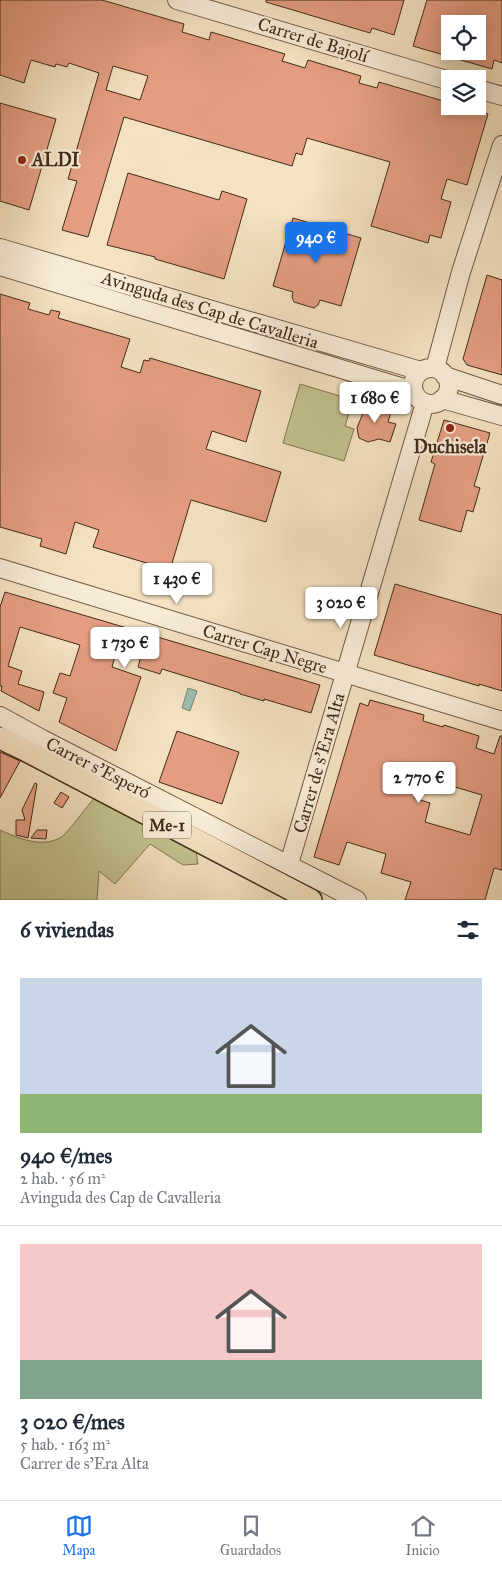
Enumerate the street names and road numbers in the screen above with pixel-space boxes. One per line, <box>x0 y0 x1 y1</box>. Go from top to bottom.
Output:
street label: Carrer de Bajolí <box>255 13 372 68</box>
street label: Avinguda des Cap de Cavalleria <box>97 266 322 355</box>
street label: Carrer Cap Negre <box>200 620 330 679</box>
street label: Carrer de s'Era Alta <box>288 690 350 836</box>
street label: Carrer s'Esperó <box>42 732 154 804</box>
road number: Me-1 <box>143 812 191 838</box>

